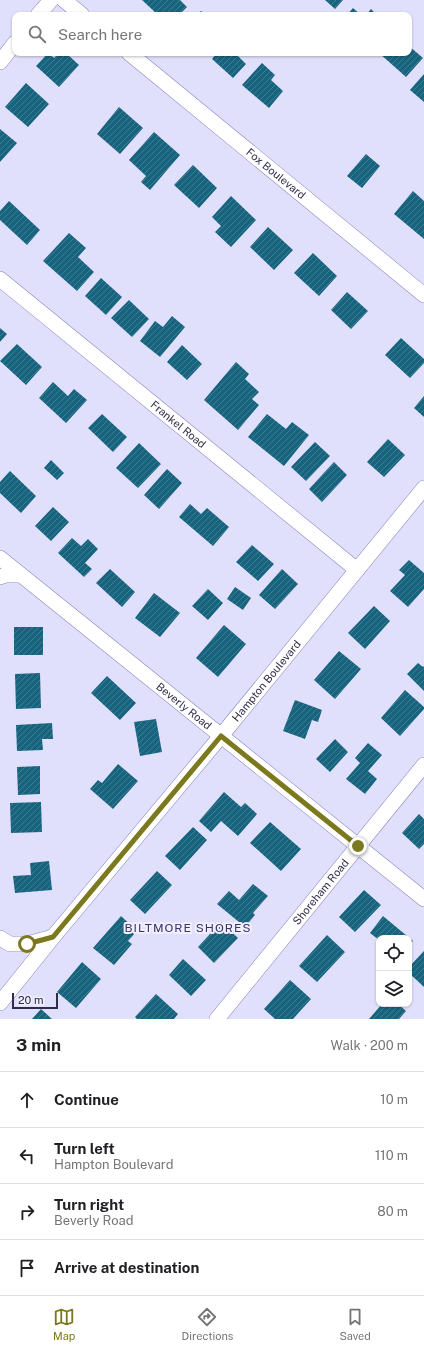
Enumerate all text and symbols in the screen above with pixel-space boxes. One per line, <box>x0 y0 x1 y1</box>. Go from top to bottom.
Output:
search box <box>12 12 412 56</box>
icon: search <box>26 23 48 45</box>
text: Search here <box>58 26 142 43</box>
street label: Fox Boulevard <box>244 146 308 201</box>
street label: Frankel Road <box>148 398 208 450</box>
street label: Hampton Boulevard <box>229 638 303 724</box>
street label: Beverly Road <box>154 680 214 732</box>
route end <box>349 837 367 855</box>
street label: Shoreham Road <box>290 857 351 927</box>
district label: BILTMORE SHORES <box>124 921 252 935</box>
route start <box>18 935 36 953</box>
map controls <box>376 935 412 1007</box>
button: locate <box>376 935 412 971</box>
button: layers <box>376 971 412 1007</box>
scale bar <box>12 991 58 1010</box>
text: 20 m <box>18 994 43 1006</box>
text: 3 min <box>16 1035 61 1055</box>
text: Walk · 200 m <box>331 1038 408 1053</box>
icon: ahead <box>16 1089 38 1111</box>
text: Continue <box>54 1091 119 1108</box>
text: 10 m <box>380 1092 408 1107</box>
text: Turn left <box>54 1140 115 1157</box>
icon: left <box>16 1145 38 1167</box>
text: 110 m <box>375 1148 408 1163</box>
text: Hampton Boulevard <box>54 1157 174 1172</box>
text: Turn right <box>54 1196 124 1213</box>
icon: right <box>16 1201 38 1223</box>
text: 80 m <box>377 1204 408 1219</box>
text: Beverly Road <box>54 1213 133 1228</box>
icon: arrive <box>16 1257 38 1279</box>
text: Arrive at destination <box>54 1259 199 1276</box>
tab: Map <box>53 1306 75 1342</box>
tab: Directions <box>182 1306 233 1342</box>
tab: Saved <box>339 1306 371 1342</box>

